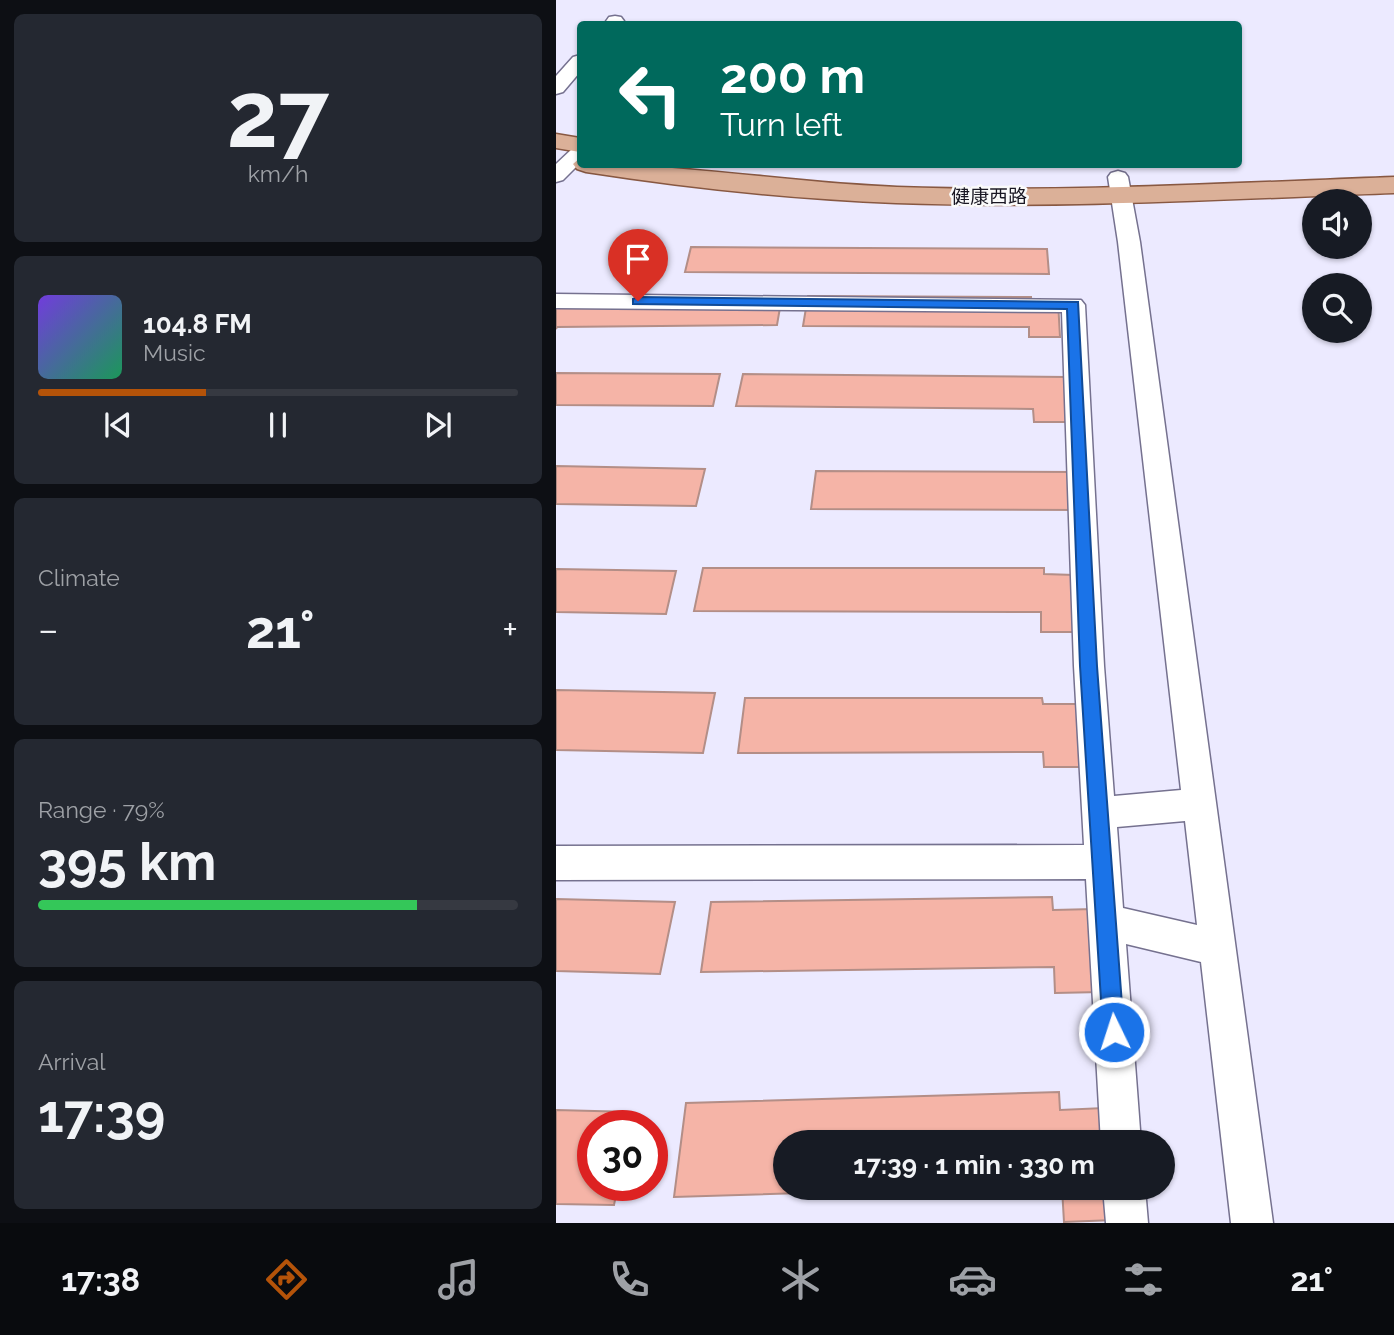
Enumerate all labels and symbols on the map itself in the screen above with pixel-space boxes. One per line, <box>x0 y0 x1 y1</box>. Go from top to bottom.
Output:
street label: 健康西路 <box>951 185 1027 207</box>
pin <box>608 229 668 301</box>
position arrow <box>1077 995 1151 1069</box>
speed limit sign: 30 <box>577 1110 668 1201</box>

